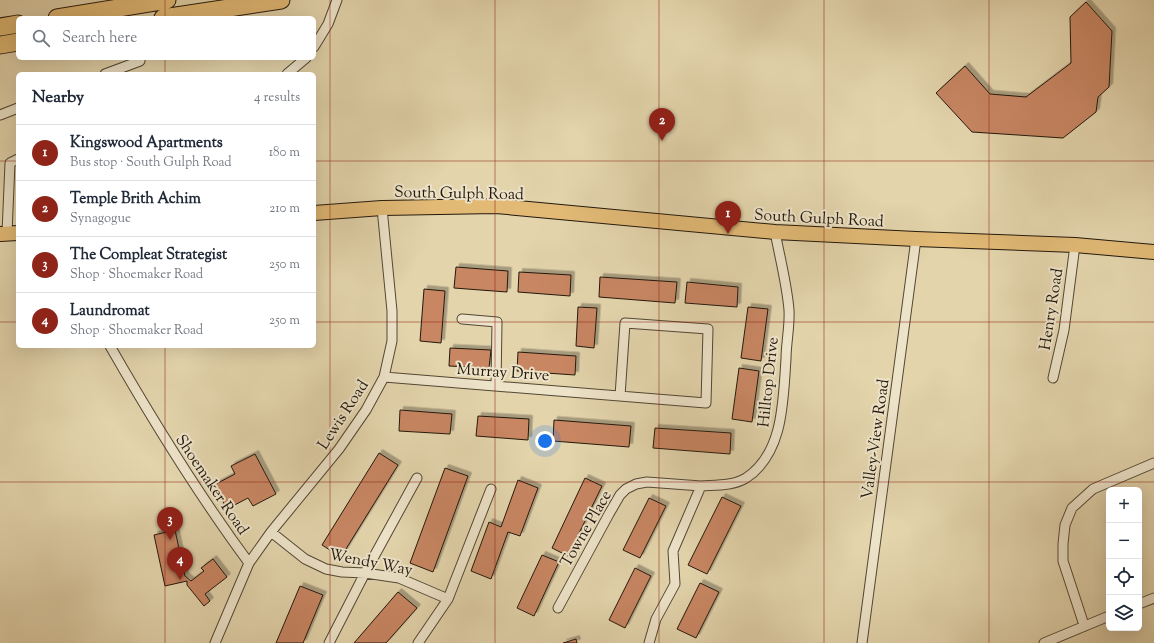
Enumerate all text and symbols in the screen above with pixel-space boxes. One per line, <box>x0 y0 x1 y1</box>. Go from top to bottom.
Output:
search box <box>16 16 316 60</box>
icon: search <box>30 27 52 49</box>
text: Search here <box>62 28 137 49</box>
text: Nearby <box>32 86 84 110</box>
text: 4 results <box>254 89 300 107</box>
pin: 2 <box>649 108 675 141</box>
text: Kingswood Apartments <box>70 133 223 154</box>
text: 1 <box>43 144 47 162</box>
text: 180 m <box>269 144 300 162</box>
text: Bus stop · South Gulph Road <box>70 154 232 172</box>
street label: South Gulph Road <box>394 182 524 207</box>
text: Temple Brith Achim <box>70 189 201 210</box>
text: 2 <box>42 200 48 218</box>
text: 210 m <box>269 200 300 218</box>
pin: 1 <box>715 201 741 234</box>
street label: South Gulph Road <box>753 205 884 234</box>
text: Synagogue <box>70 210 131 228</box>
text: The Compleat Strategist <box>70 245 227 266</box>
text: 3 <box>42 256 48 274</box>
text: 250 m <box>269 256 300 274</box>
text: Shop · Shoemaker Road <box>70 266 203 284</box>
street label: Henry Road <box>1035 267 1070 352</box>
text: Laundromat <box>70 301 150 322</box>
text: 4 <box>42 312 48 330</box>
text: 250 m <box>269 312 300 330</box>
text: Shop · Shoemaker Road <box>70 322 203 340</box>
street label: Hilltop Drive <box>753 336 786 429</box>
street label: Murray Drive <box>456 359 550 388</box>
street label: Lewis Road <box>313 376 375 455</box>
street label: Valley-View Road <box>857 378 896 501</box>
street label: Shoemaker Road <box>169 431 253 540</box>
your location <box>535 431 555 451</box>
street label: Towne Place <box>556 486 619 572</box>
map controls <box>1106 487 1142 631</box>
button: + <box>1106 487 1142 523</box>
pin: 3 <box>157 507 183 540</box>
button: − <box>1106 523 1142 559</box>
street label: Wendy Way <box>327 544 415 583</box>
pin: 4 <box>167 547 193 580</box>
button: locate <box>1106 559 1142 595</box>
button: layers <box>1106 595 1142 631</box>

